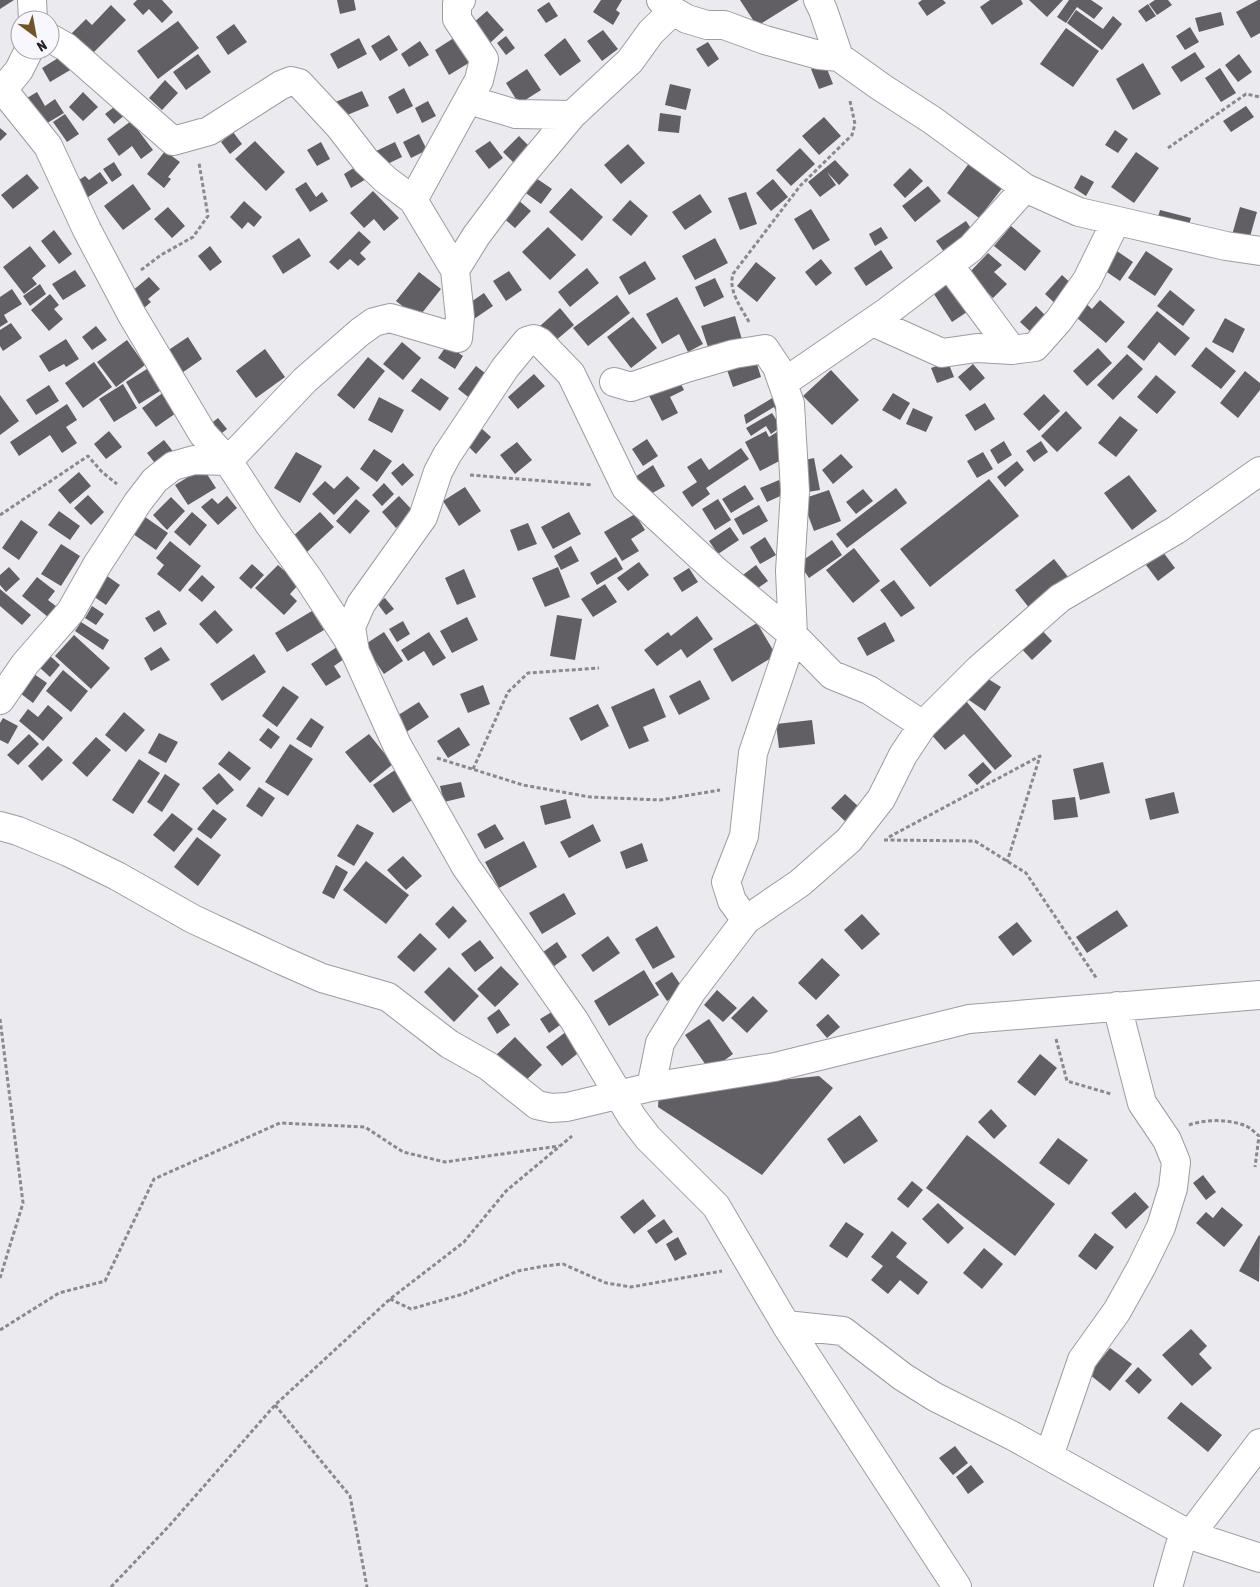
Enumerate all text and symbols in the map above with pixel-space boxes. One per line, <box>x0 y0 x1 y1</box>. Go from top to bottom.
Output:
north arrow <box>10 10 60 60</box>
text: N <box>34 37 50 55</box>

